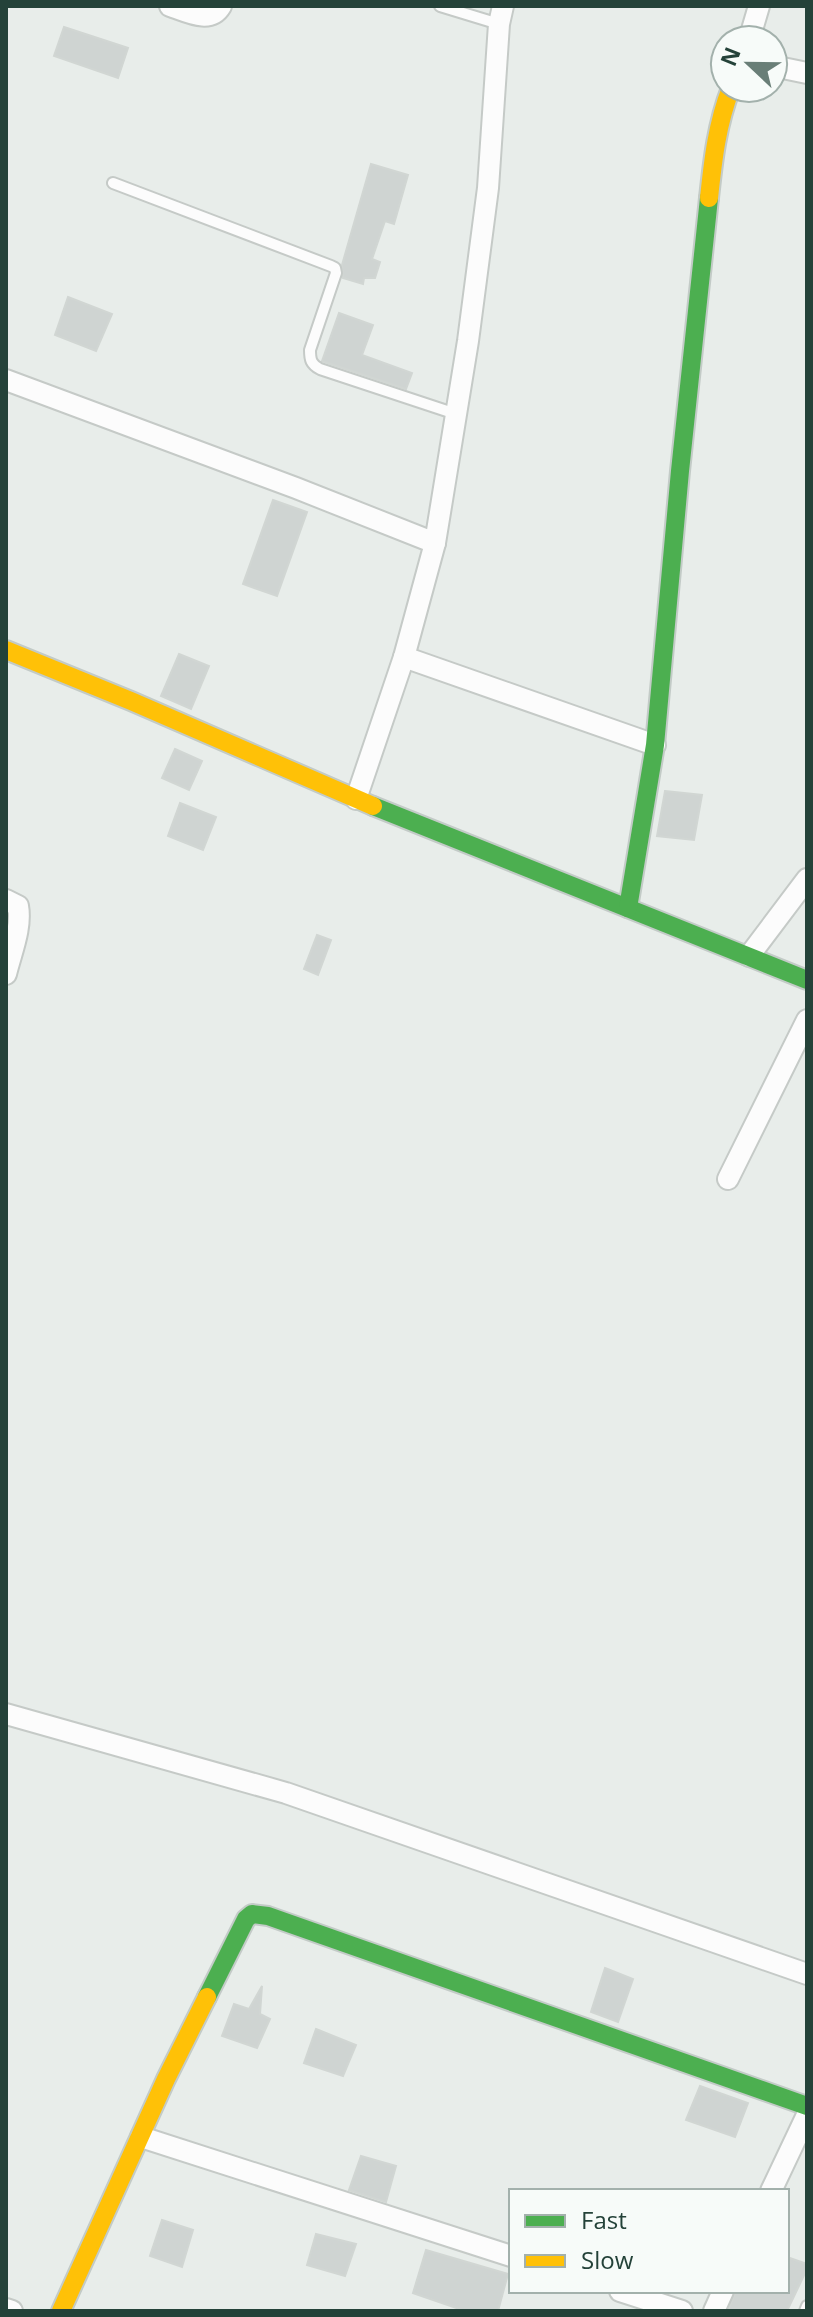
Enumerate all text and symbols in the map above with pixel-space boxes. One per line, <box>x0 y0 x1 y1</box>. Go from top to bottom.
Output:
north arrow <box>709 24 789 104</box>
text: N <box>712 42 747 70</box>
legend <box>509 2189 789 2293</box>
text: Fast <box>581 2203 627 2236</box>
text: Slow <box>581 2243 634 2276</box>

